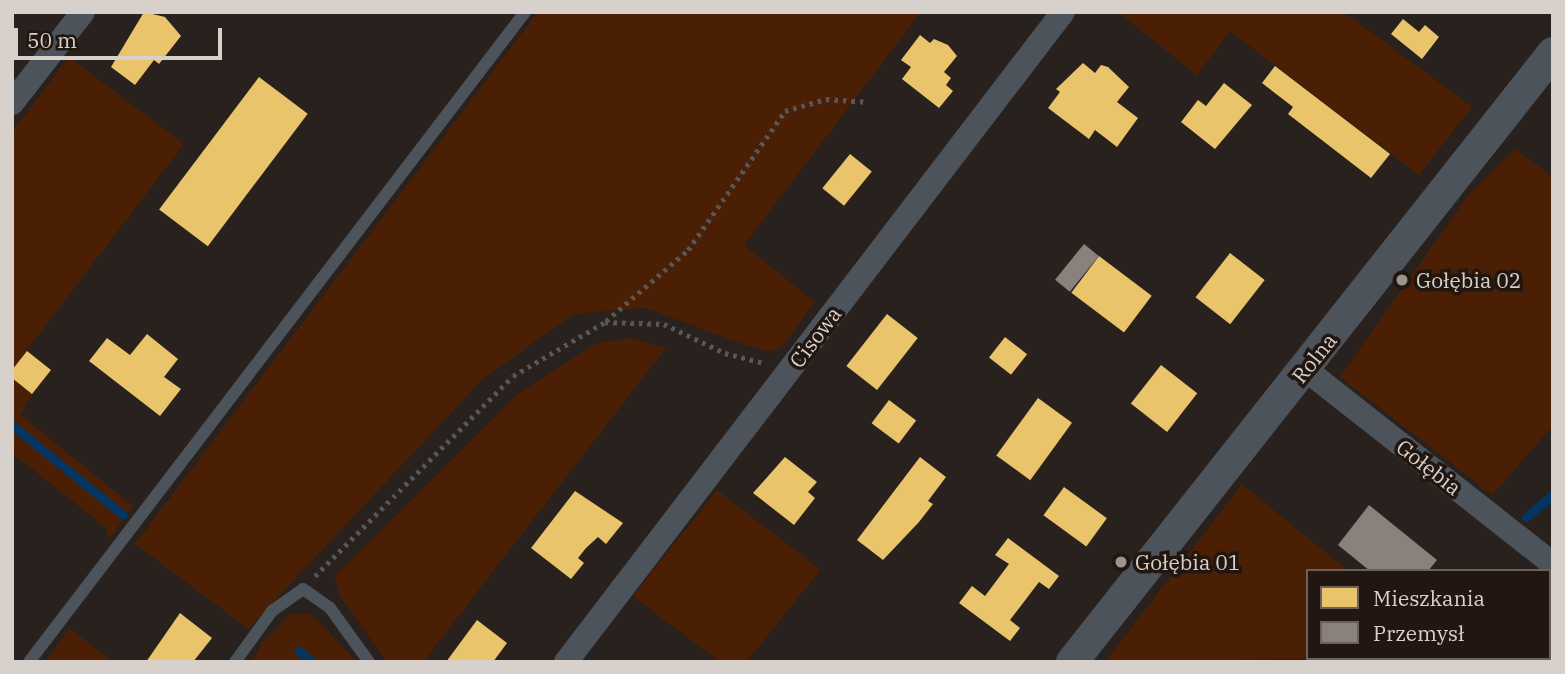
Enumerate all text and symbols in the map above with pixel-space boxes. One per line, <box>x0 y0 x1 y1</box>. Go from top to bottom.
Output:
scale bar <box>18 14 226 58</box>
text: 50 m <box>27 26 77 54</box>
place label: Gołębia 02 <box>1416 267 1521 293</box>
marker: Gołębia 02 <box>1394 272 1410 288</box>
street label: Cisowa <box>784 302 846 372</box>
street label: Rolna <box>1286 328 1342 388</box>
street label: Gołębia <box>1392 434 1466 500</box>
place label: Gołębia 01 <box>1135 549 1240 575</box>
marker: Gołębia 01 <box>1113 554 1129 570</box>
legend <box>1306 569 1551 660</box>
text: Mieszkania <box>1373 584 1485 612</box>
text: Przemysł <box>1373 619 1464 647</box>

